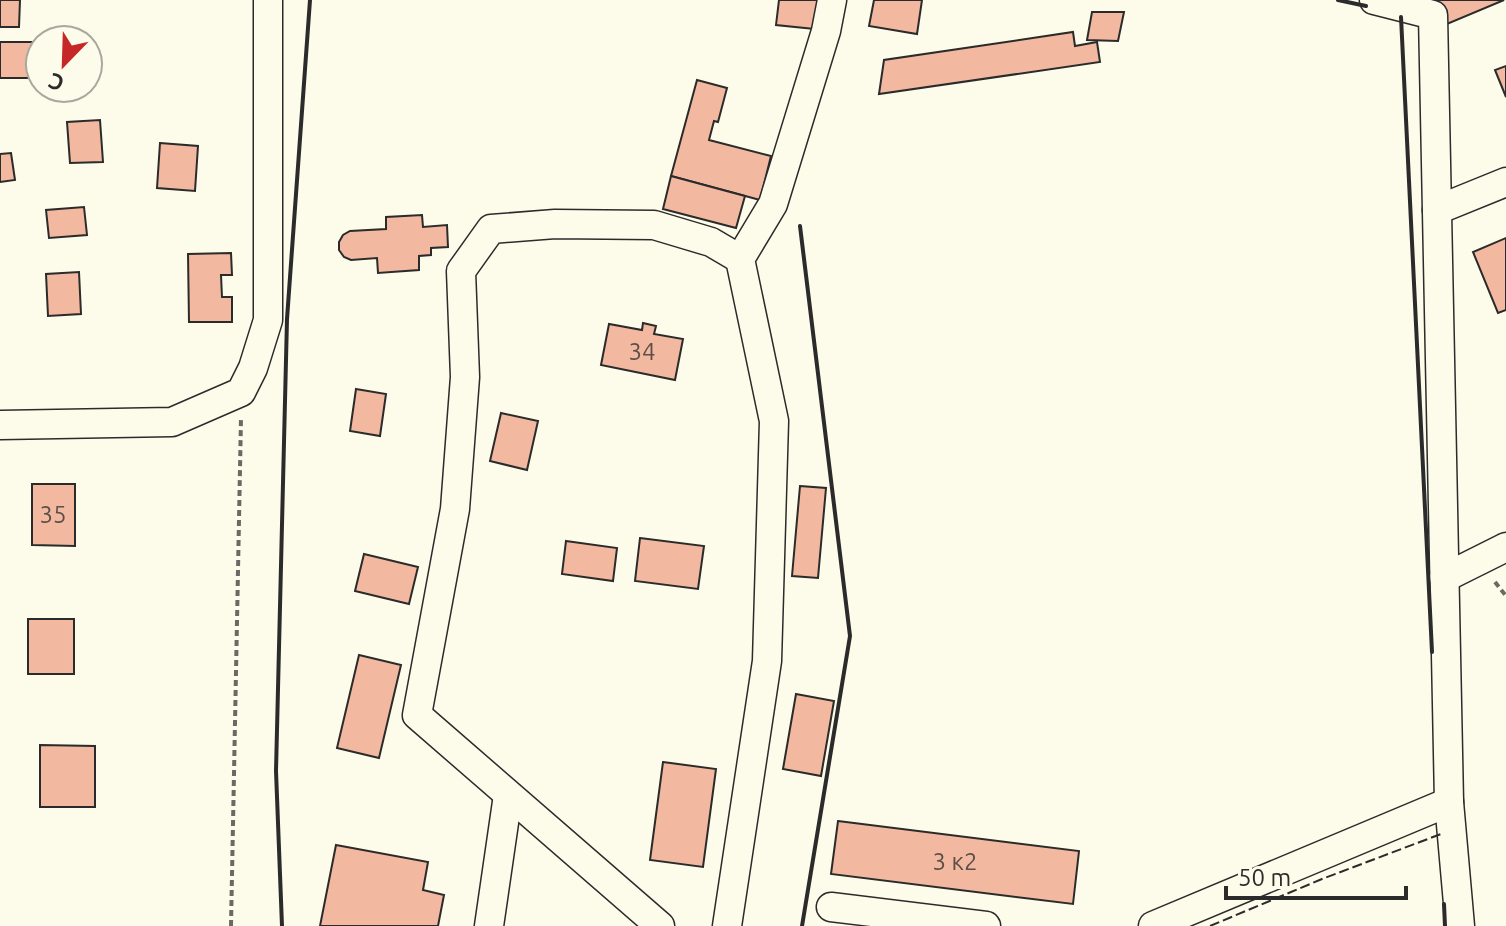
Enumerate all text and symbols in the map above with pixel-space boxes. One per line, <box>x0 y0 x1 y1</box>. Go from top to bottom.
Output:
north arrow <box>24 24 104 104</box>
text: С <box>45 69 67 97</box>
house number: 34 <box>628 338 656 365</box>
house number: 35 <box>39 501 67 528</box>
house number: 3 к2 <box>933 848 977 875</box>
scale bar <box>1226 850 1406 900</box>
text: 50 m <box>1238 864 1291 891</box>

